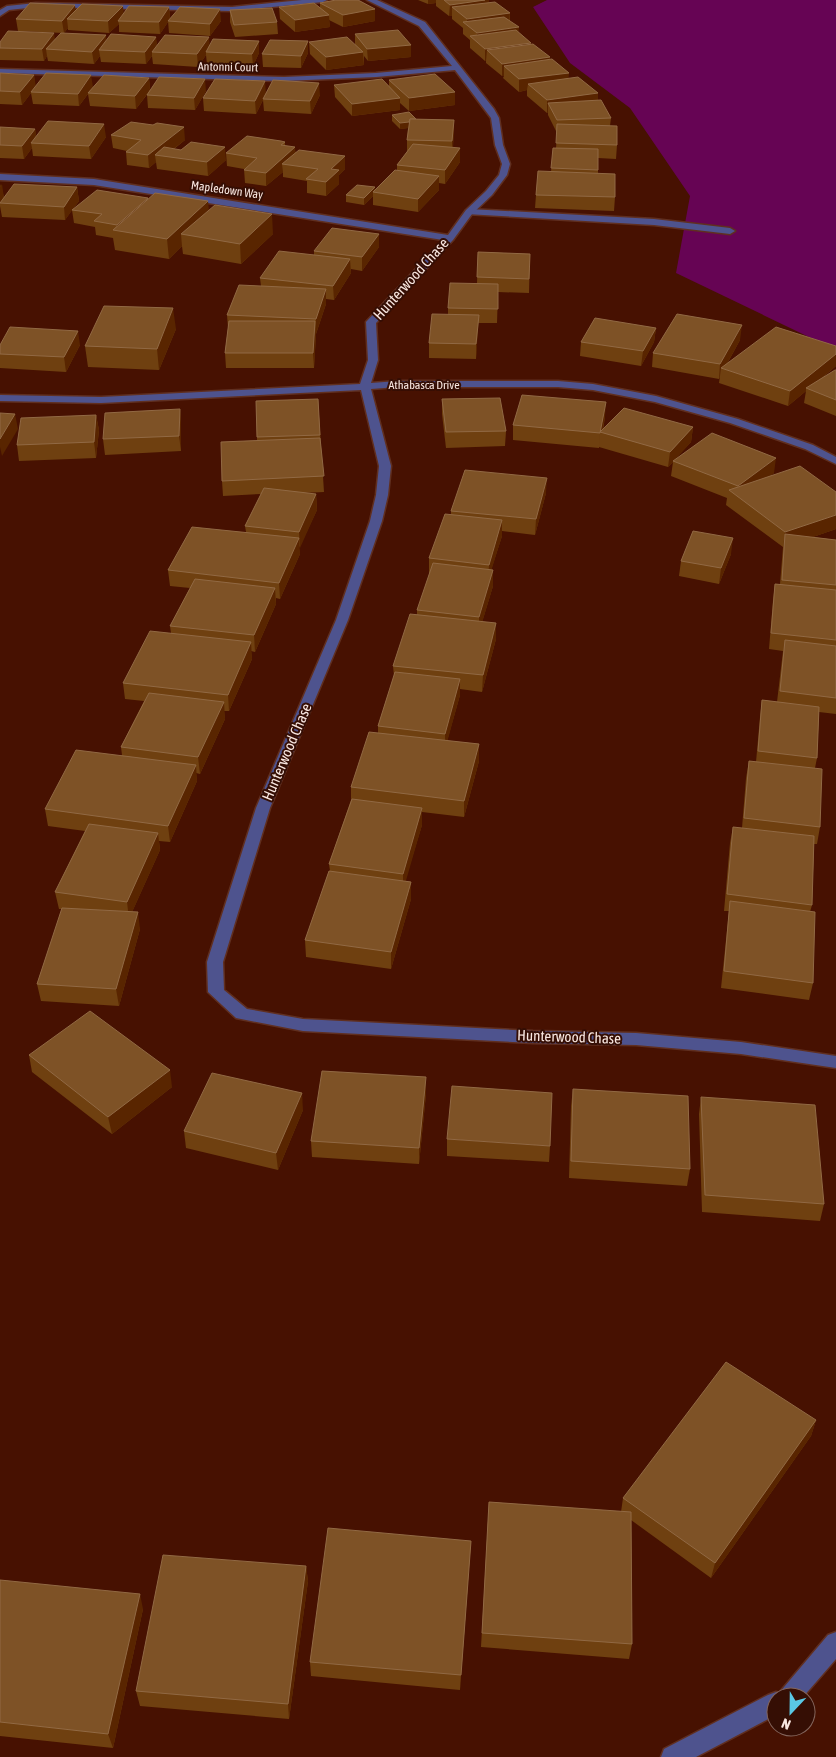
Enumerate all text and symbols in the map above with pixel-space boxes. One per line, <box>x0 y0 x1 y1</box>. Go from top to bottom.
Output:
street label: Antonni Court <box>198 59 259 75</box>
street label: Mapledown Way <box>190 178 264 202</box>
street label: Hunterwood Chase <box>370 234 452 323</box>
street label: Athabasca Drive <box>388 378 460 392</box>
street label: Hunterwood Chase <box>258 701 315 803</box>
street label: Hunterwood Chase <box>517 1026 621 1047</box>
north arrow <box>766 1687 816 1737</box>
text: N <box>779 1715 793 1733</box>

